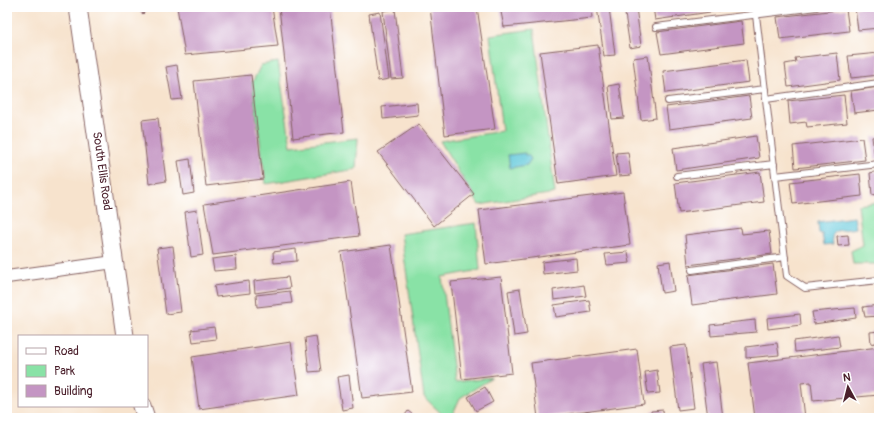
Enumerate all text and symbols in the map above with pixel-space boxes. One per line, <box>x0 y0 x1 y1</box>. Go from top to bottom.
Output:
street label: South Ellis Road <box>89 131 115 212</box>
legend <box>18 335 148 407</box>
text: Road <box>54 344 79 359</box>
text: Park <box>54 364 75 379</box>
north arrow <box>828 367 868 407</box>
text: N <box>842 371 852 384</box>
text: Building <box>54 384 93 399</box>

